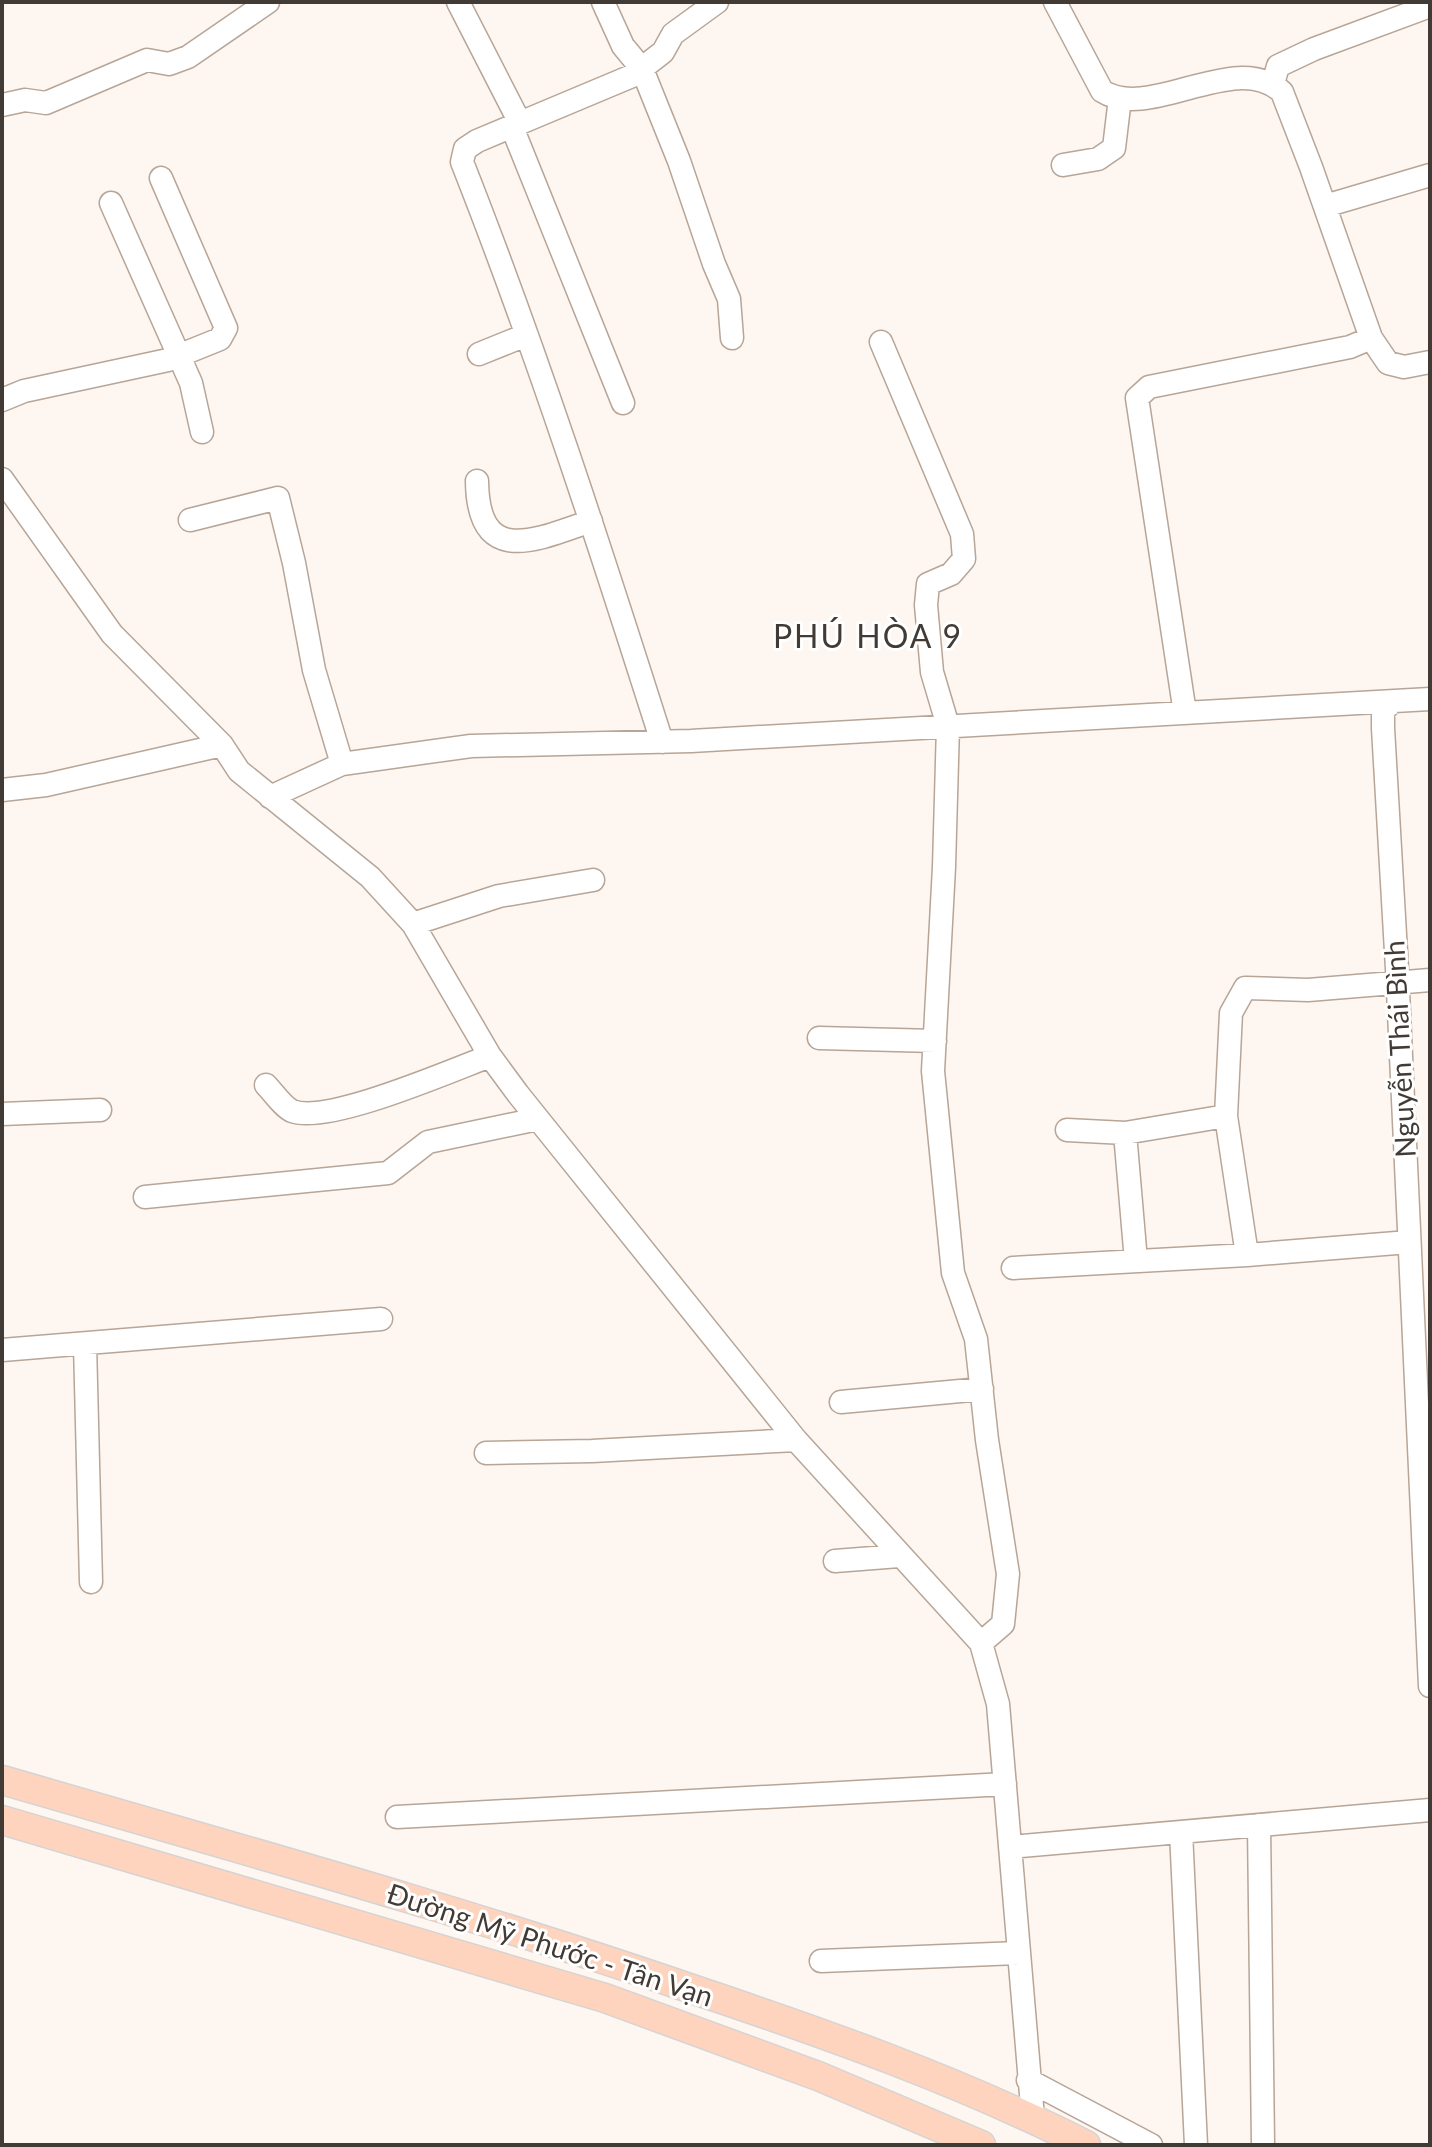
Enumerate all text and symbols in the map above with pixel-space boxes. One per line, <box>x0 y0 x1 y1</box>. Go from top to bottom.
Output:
district label: PHÚ HÒA 9 <box>773 616 963 655</box>
street label: Nguyễn Thái Bình <box>1376 940 1422 1158</box>
street label: Đường Mỹ Phước - Tân Vạn <box>383 1875 717 2013</box>

